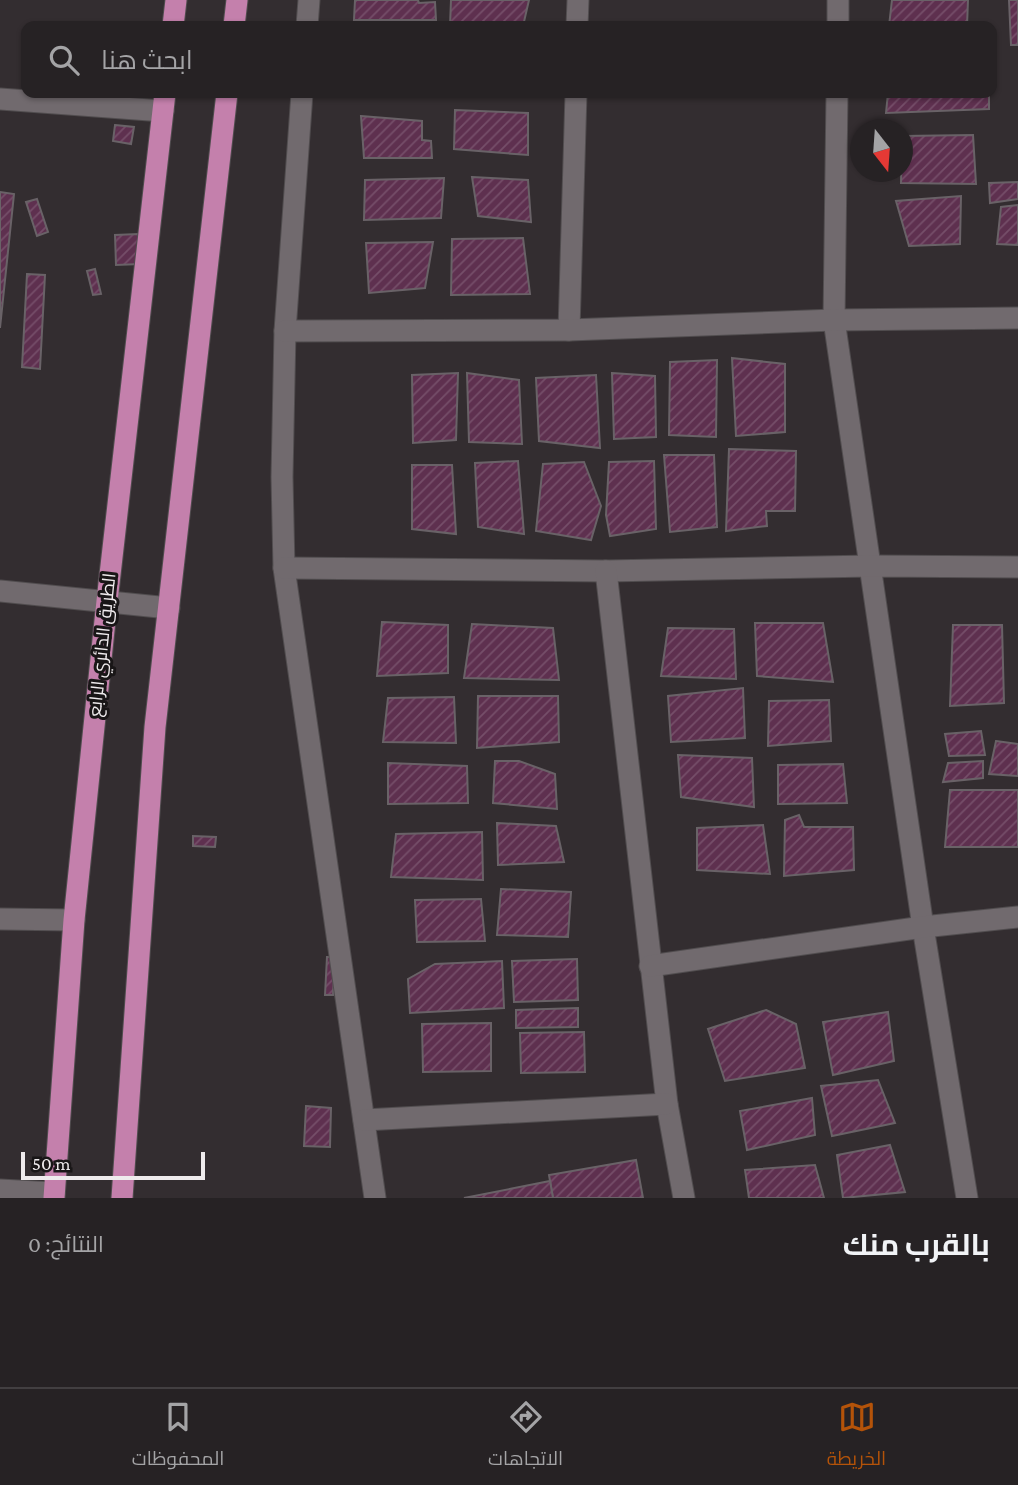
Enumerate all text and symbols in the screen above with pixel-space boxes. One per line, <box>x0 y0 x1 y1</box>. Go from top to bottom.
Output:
search box <box>21 21 997 98</box>
icon: search <box>45 41 83 79</box>
text: ابحث هنا <box>101 46 193 75</box>
north arrow <box>850 119 913 182</box>
street label: الطريق الدائري الرابع <box>84 572 123 718</box>
scale bar <box>21 1149 205 1181</box>
text: 50 m <box>32 1153 71 1174</box>
text: بالقرب منك <box>843 1228 990 1261</box>
text: النتائج: 0 <box>28 1231 104 1257</box>
tab: المحفوظات <box>132 1398 224 1476</box>
tab: الاتجاهات <box>488 1398 563 1476</box>
tab: الخريطة <box>827 1398 886 1476</box>

